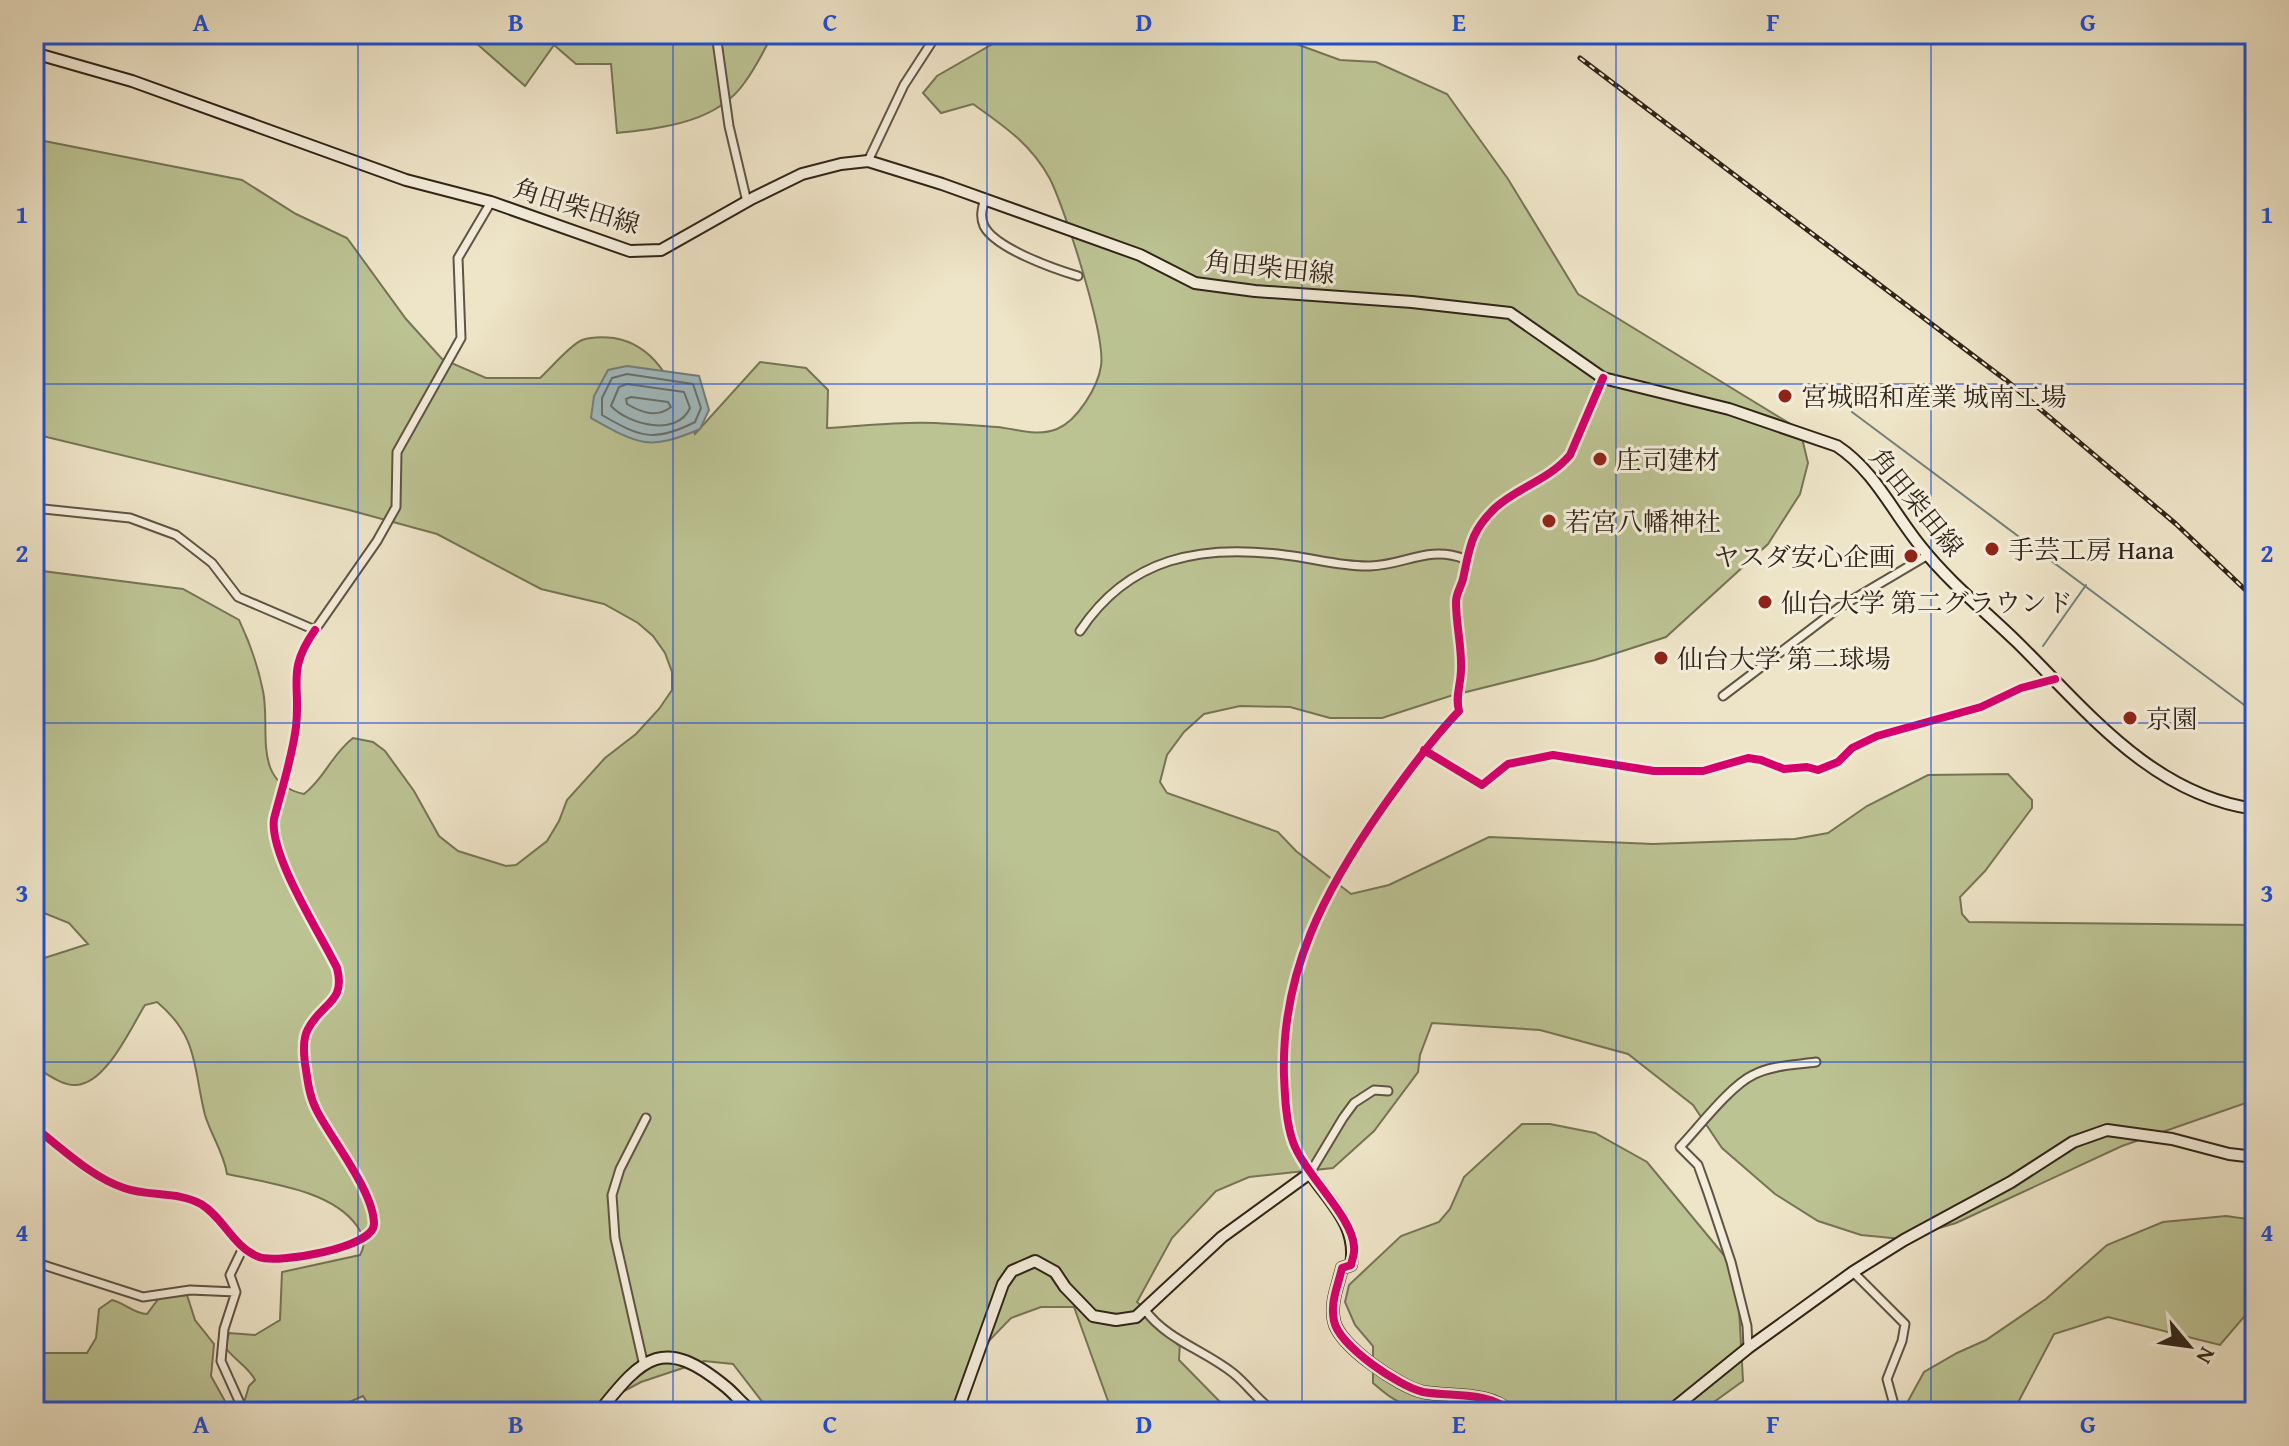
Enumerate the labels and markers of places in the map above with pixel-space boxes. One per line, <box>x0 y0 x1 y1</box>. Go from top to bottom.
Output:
place label: 宮城昭和産業 城南工場 <box>1801 377 2067 416</box>
marker: 宮城昭和産業 城南工場 <box>1776 387 1794 405</box>
place label: 庄司建材 <box>1616 440 1720 479</box>
marker: 庄司建材 <box>1591 450 1609 468</box>
place label: 若宮八幡神社 <box>1565 502 1721 541</box>
marker: 若宮八幡神社 <box>1540 512 1558 530</box>
place label: 手芸工房 Hana <box>2008 530 2175 569</box>
place label: ヤスダ安心企画 <box>1714 537 1895 576</box>
marker: 手芸工房 Hana <box>1983 540 2001 558</box>
marker: ヤスダ安心企画 <box>1902 547 1920 565</box>
place label: 仙台大学 第二グラウンド <box>1781 583 2073 622</box>
marker: 仙台大学 第二グラウンド <box>1756 593 1774 611</box>
place label: 仙台大学 第二球場 <box>1677 639 1891 678</box>
marker: 仙台大学 第二球場 <box>1652 649 1670 667</box>
place label: 京園 <box>2146 699 2198 738</box>
marker: 京園 <box>2121 709 2139 727</box>

